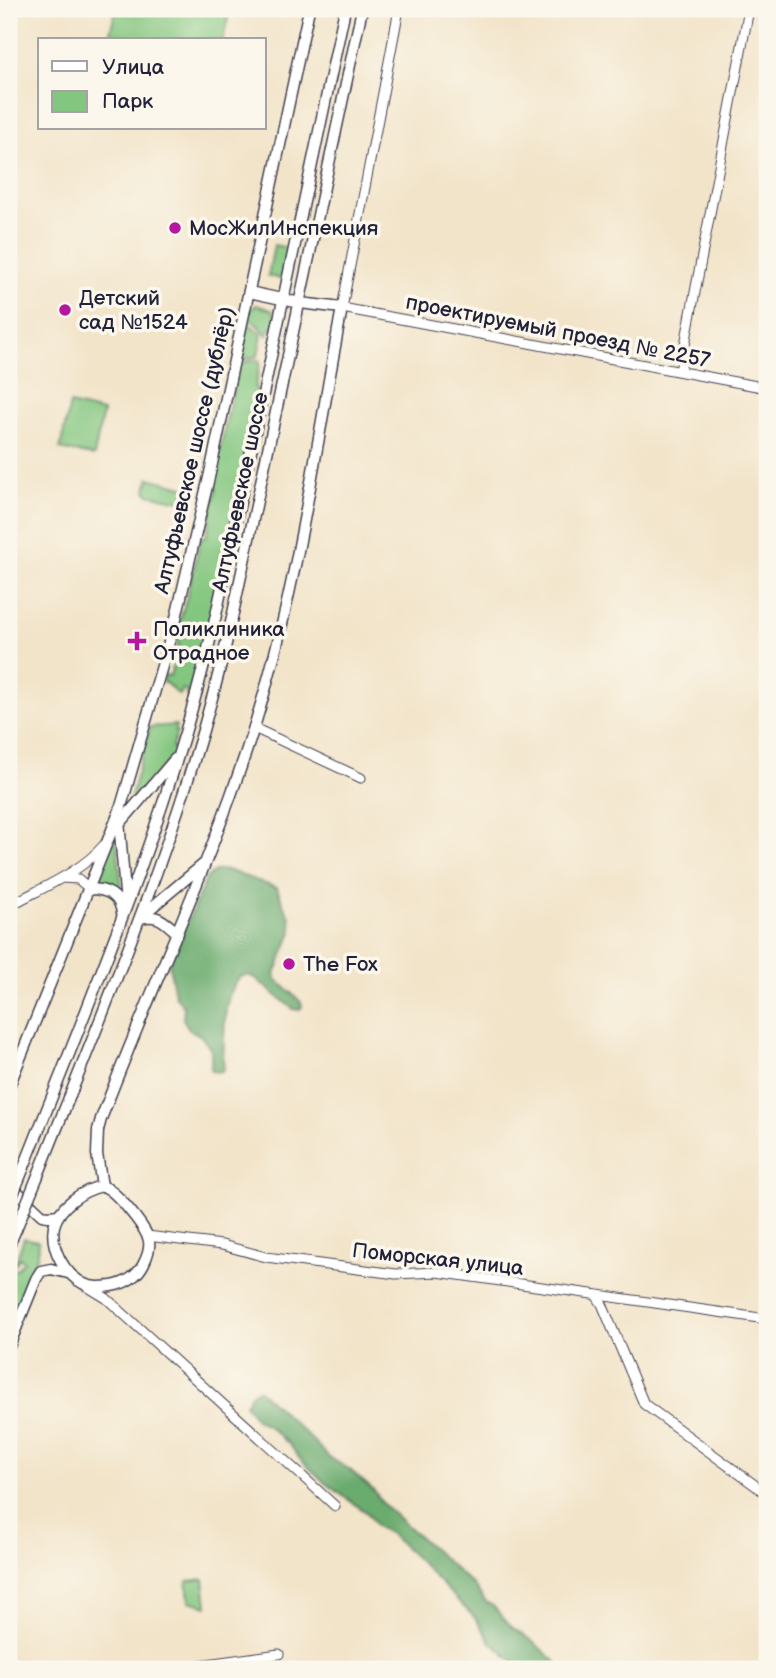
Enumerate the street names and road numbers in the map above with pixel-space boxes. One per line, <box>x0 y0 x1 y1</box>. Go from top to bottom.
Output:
street label: проектируемый проезд № 2257 <box>404 290 713 373</box>
street label: Алтуфьевское шоссе (дублёр) <box>149 304 239 596</box>
street label: Алтуфьевское шоссе <box>207 390 273 594</box>
street label: Поморская улица <box>351 1238 526 1281</box>

